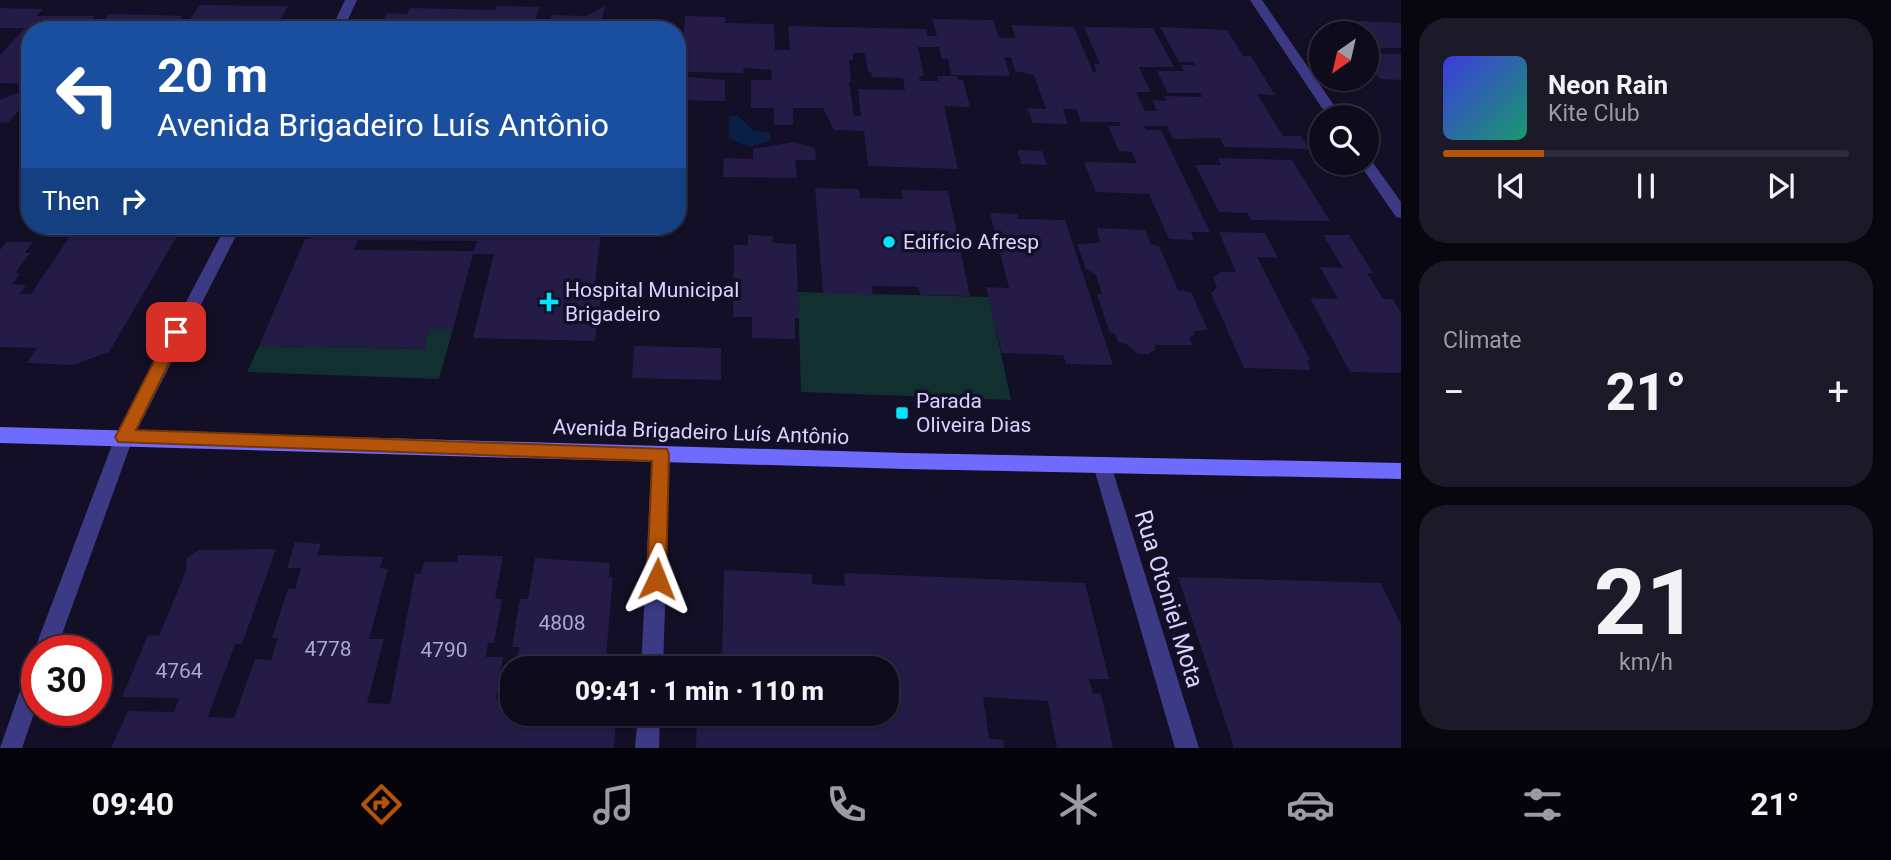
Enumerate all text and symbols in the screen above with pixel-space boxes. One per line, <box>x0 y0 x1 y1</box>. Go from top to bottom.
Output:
north arrow <box>1309 21 1379 91</box>
map controls <box>1309 21 1379 175</box>
text: 20 m <box>157 47 268 104</box>
icon: left <box>42 49 133 140</box>
text: Neon Rain <box>1548 70 1668 100</box>
text: Kite Club <box>1548 100 1640 127</box>
button: search <box>1309 105 1379 175</box>
text: Avenida Brigadeiro Luís Antônio <box>157 106 609 144</box>
icon: previous <box>1492 167 1530 205</box>
icon: pause <box>1627 167 1665 205</box>
icon: next <box>1762 167 1800 205</box>
icon: right <box>114 182 152 220</box>
text: Then <box>42 186 100 216</box>
place label: Edifício Afresp <box>903 230 1039 254</box>
marker: Edifício Afresp <box>881 234 897 250</box>
place label: Hospital Municipal Brigadeiro <box>565 278 739 326</box>
marker: Hospital Municipal Brigadeiro <box>539 292 559 312</box>
pin <box>146 302 206 362</box>
icon: arrive <box>157 313 195 351</box>
text: Climate <box>1443 327 1522 354</box>
text: 21° <box>1606 362 1686 423</box>
text: − <box>1443 370 1465 414</box>
text: + <box>1827 370 1849 414</box>
place label: Parada Oliveira Dias <box>916 389 1031 437</box>
marker: Parada Oliveira Dias <box>894 405 910 421</box>
street label: Avenida Brigadeiro Luís Antônio <box>552 415 850 449</box>
street label: Rua Otoniel Mota <box>1129 507 1209 691</box>
position arrow <box>620 542 694 616</box>
text: 21 <box>1594 550 1698 656</box>
house number: 4808 <box>538 611 586 635</box>
speed limit sign: 30 <box>21 635 112 726</box>
house number: 4778 <box>304 637 352 661</box>
house number: 4790 <box>420 638 468 662</box>
text: km/h <box>1619 649 1673 676</box>
house number: 4764 <box>155 659 203 683</box>
text: 09:41 · 1 min · 110 m <box>575 676 824 706</box>
icon: directions <box>357 780 406 829</box>
icon: music <box>589 780 638 829</box>
icon: phone <box>822 780 871 829</box>
icon: climate <box>1054 780 1103 829</box>
icon: car <box>1286 780 1335 829</box>
icon: filters <box>1518 780 1567 829</box>
text: 09:40 <box>92 785 174 823</box>
text: 21° <box>1750 785 1799 823</box>

